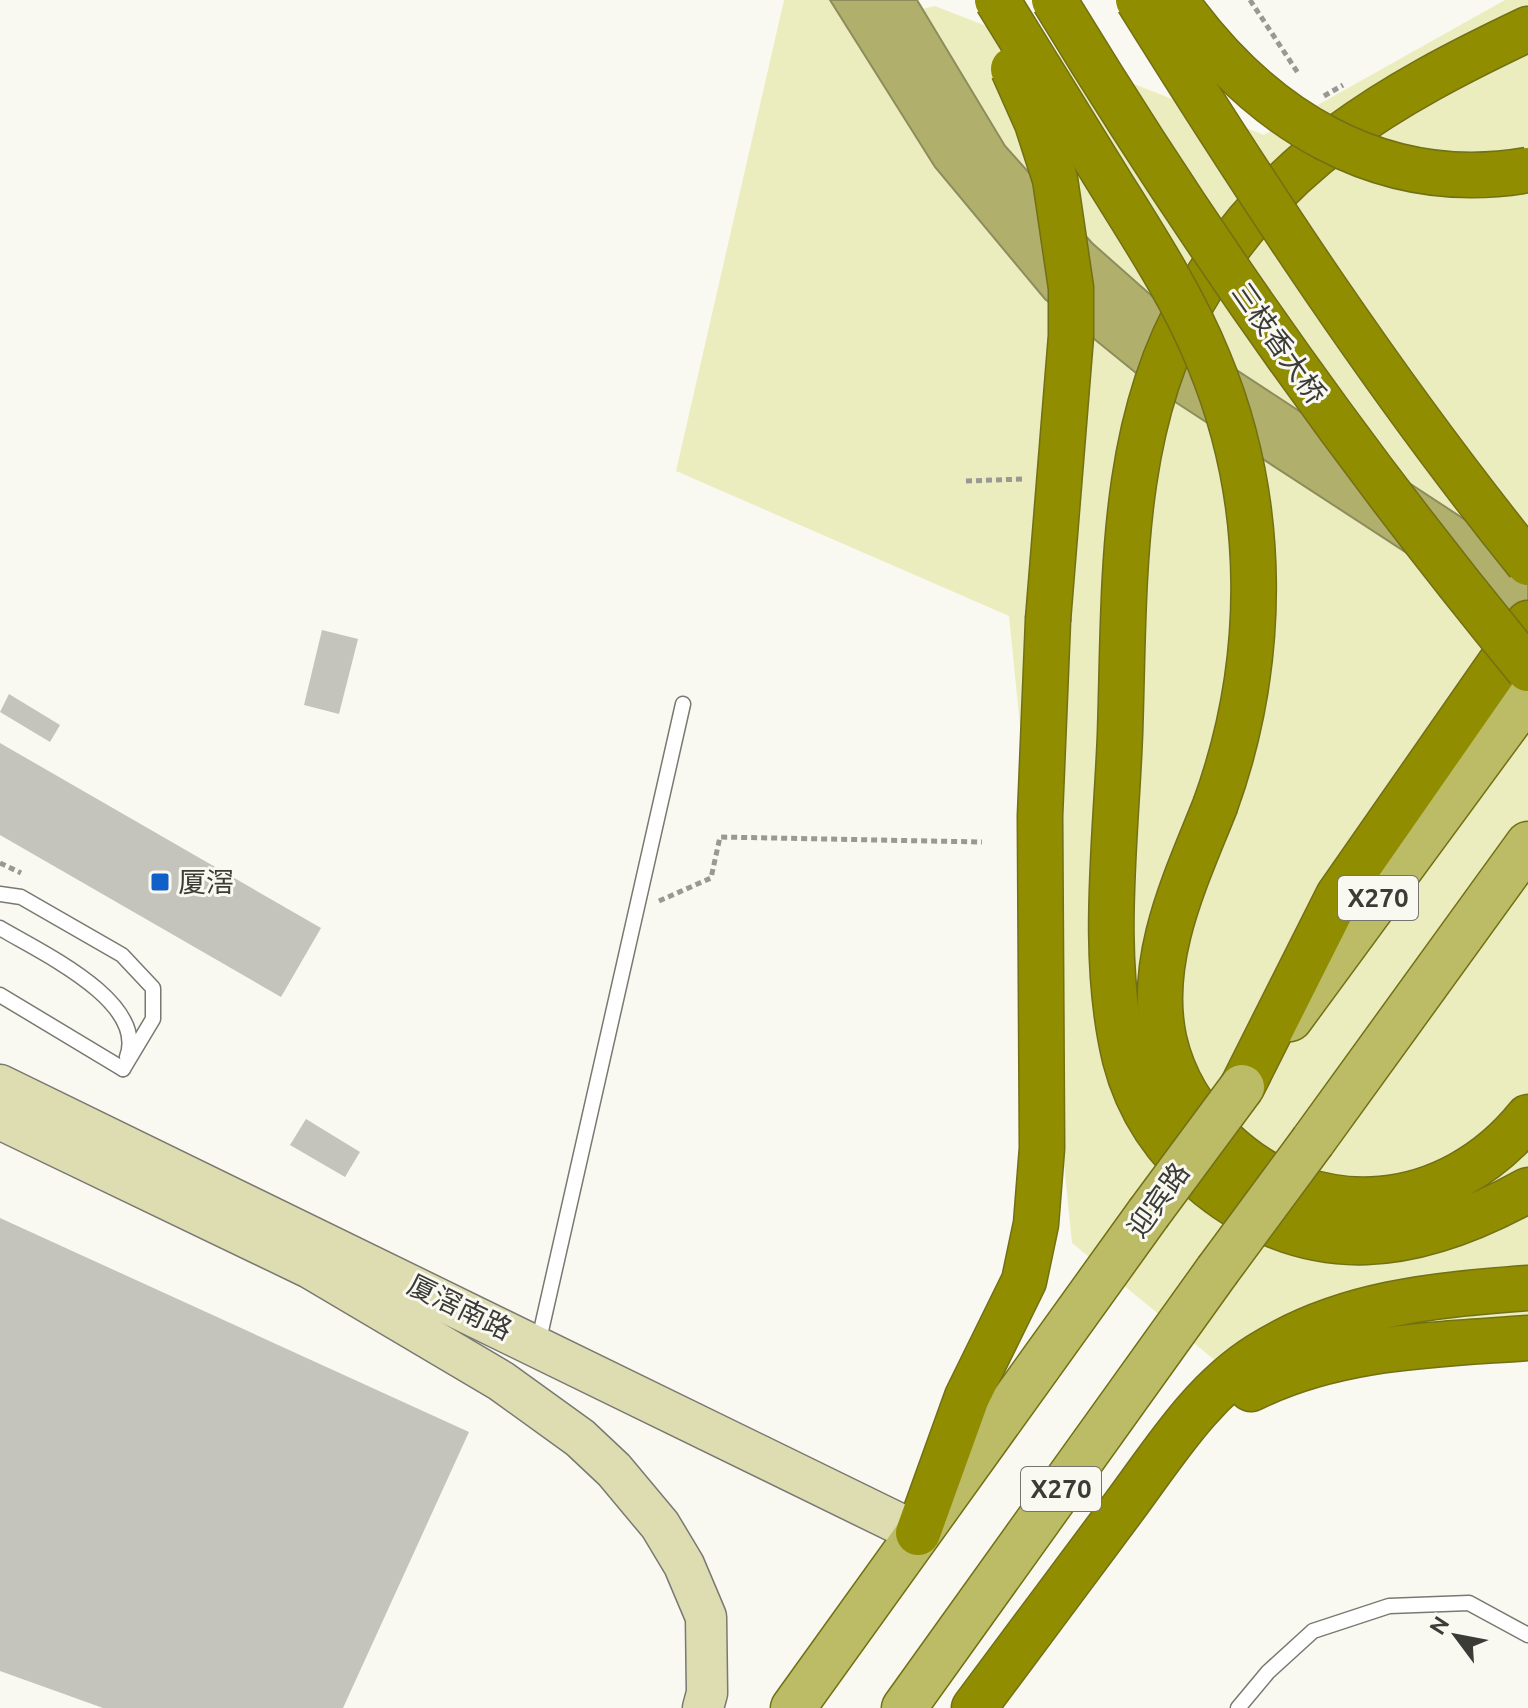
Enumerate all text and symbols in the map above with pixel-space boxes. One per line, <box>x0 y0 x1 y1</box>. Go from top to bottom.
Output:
street label: 三枝香大桥 <box>1227 276 1332 409</box>
place label: 厦滘 <box>178 866 234 897</box>
marker: 厦滘 <box>149 871 171 893</box>
road number: X270 <box>1338 876 1418 920</box>
street label: 迎宾路 <box>1120 1157 1195 1243</box>
street label: 厦滘南路 <box>403 1268 517 1345</box>
road number: X270 <box>1021 1467 1101 1511</box>
north arrow <box>1416 1596 1496 1676</box>
text: N <box>1424 1612 1454 1639</box>

